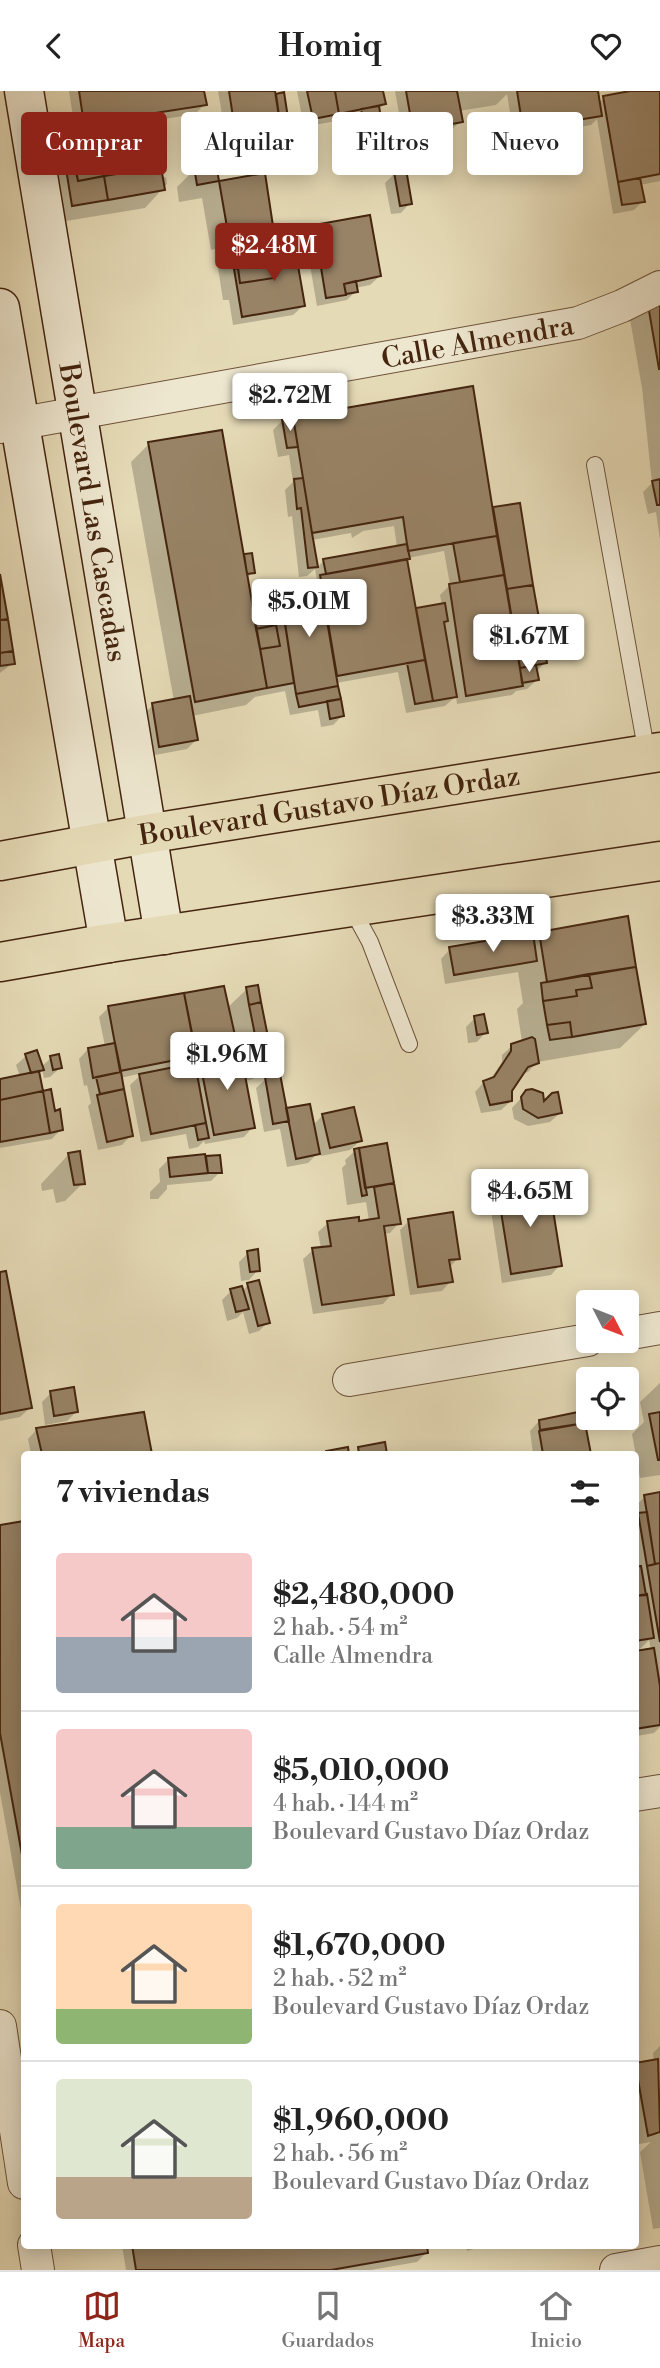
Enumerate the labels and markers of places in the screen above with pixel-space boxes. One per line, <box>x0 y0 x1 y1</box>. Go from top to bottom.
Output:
pin: $2.48M <box>217 223 331 283</box>
pin: $2.72M <box>233 373 347 433</box>
pin: $5.01M <box>252 580 366 639</box>
pin: $1.67M <box>472 615 586 674</box>
pin: $3.33M <box>436 895 550 954</box>
pin: $1.96M <box>170 1033 284 1092</box>
pin: $4.65M <box>473 1169 587 1229</box>

